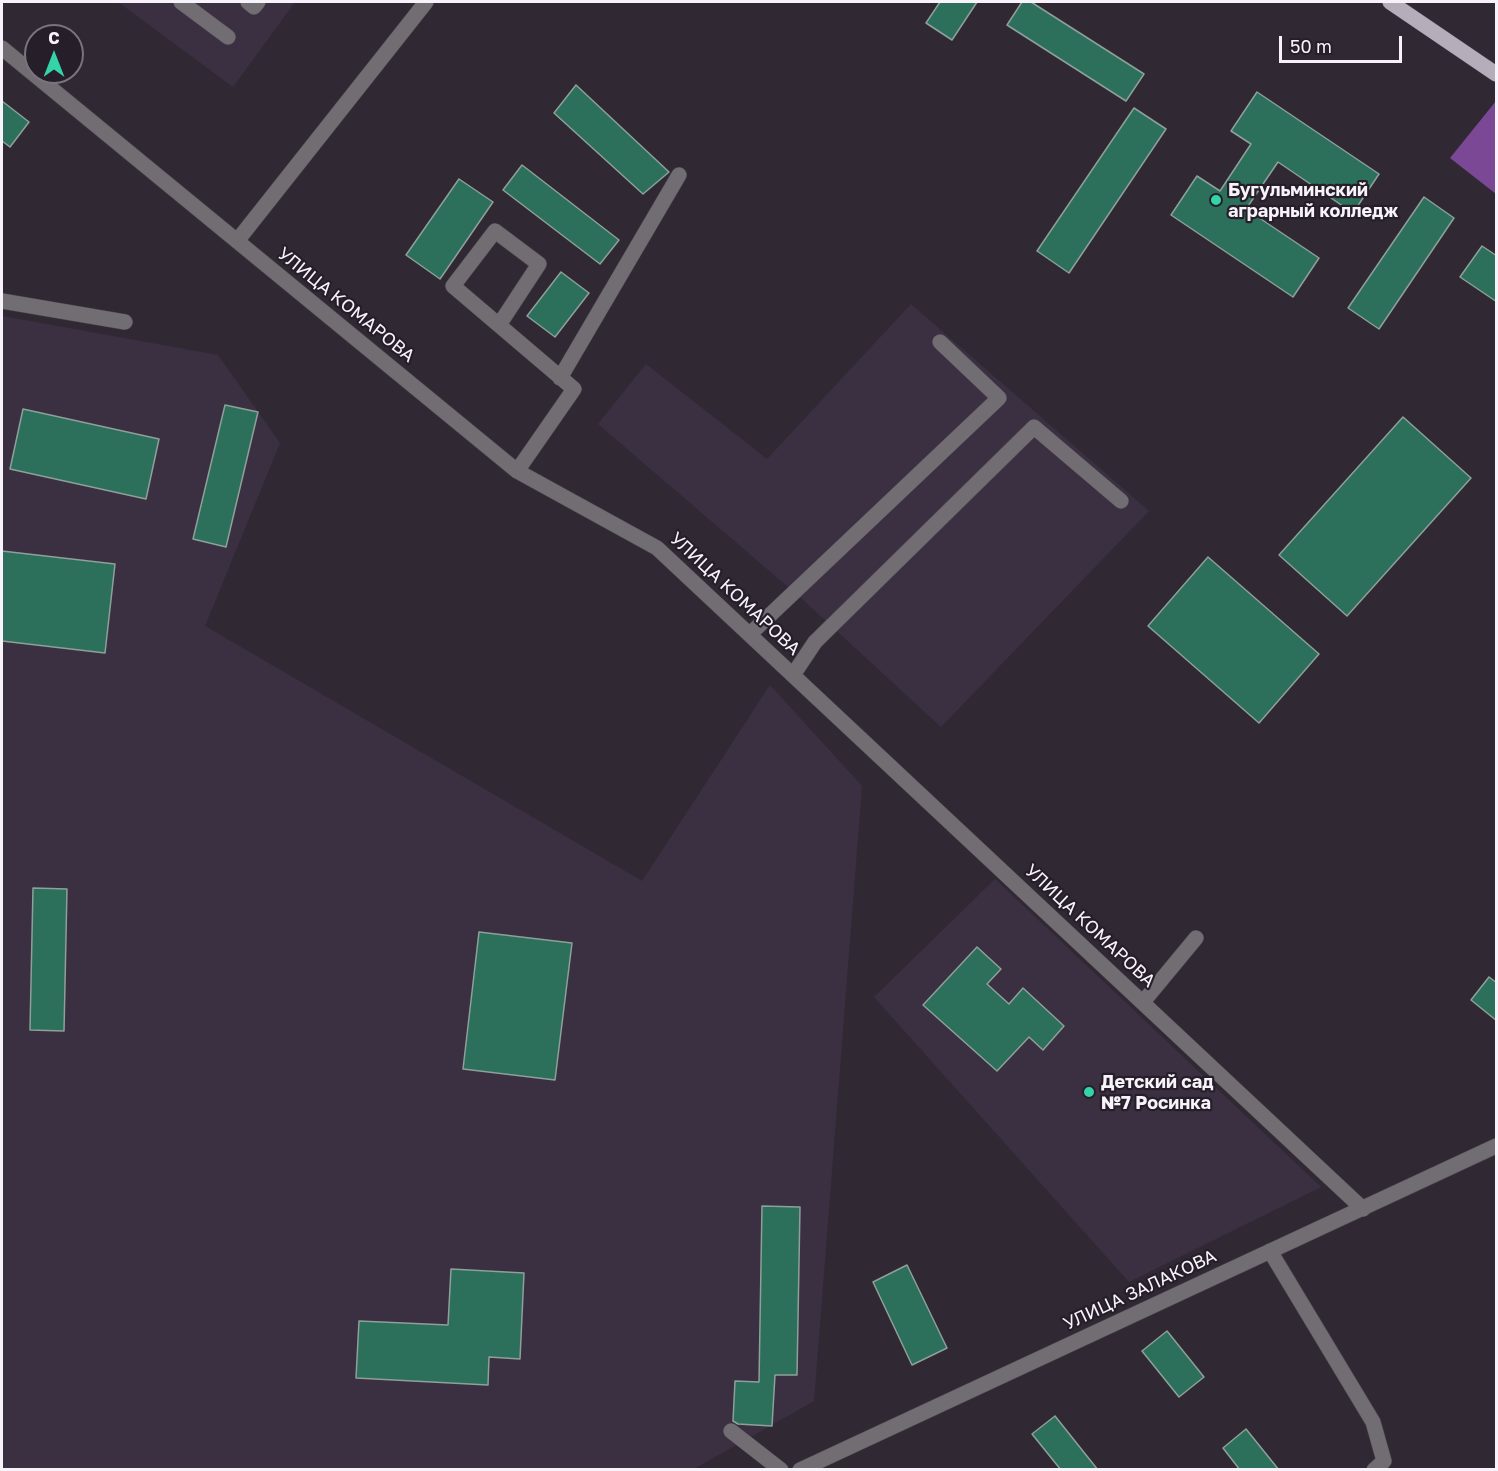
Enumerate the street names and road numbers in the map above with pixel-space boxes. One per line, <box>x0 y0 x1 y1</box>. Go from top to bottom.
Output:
street label: УЛИЦА КОМАРОВА <box>273 243 419 367</box>
street label: УЛИЦА КОМАРОВА <box>665 528 805 660</box>
street label: УЛИЦА КОМАРОВА <box>1020 860 1160 992</box>
street label: УЛИЦА ЗАЛАКОВА <box>1060 1245 1220 1335</box>

